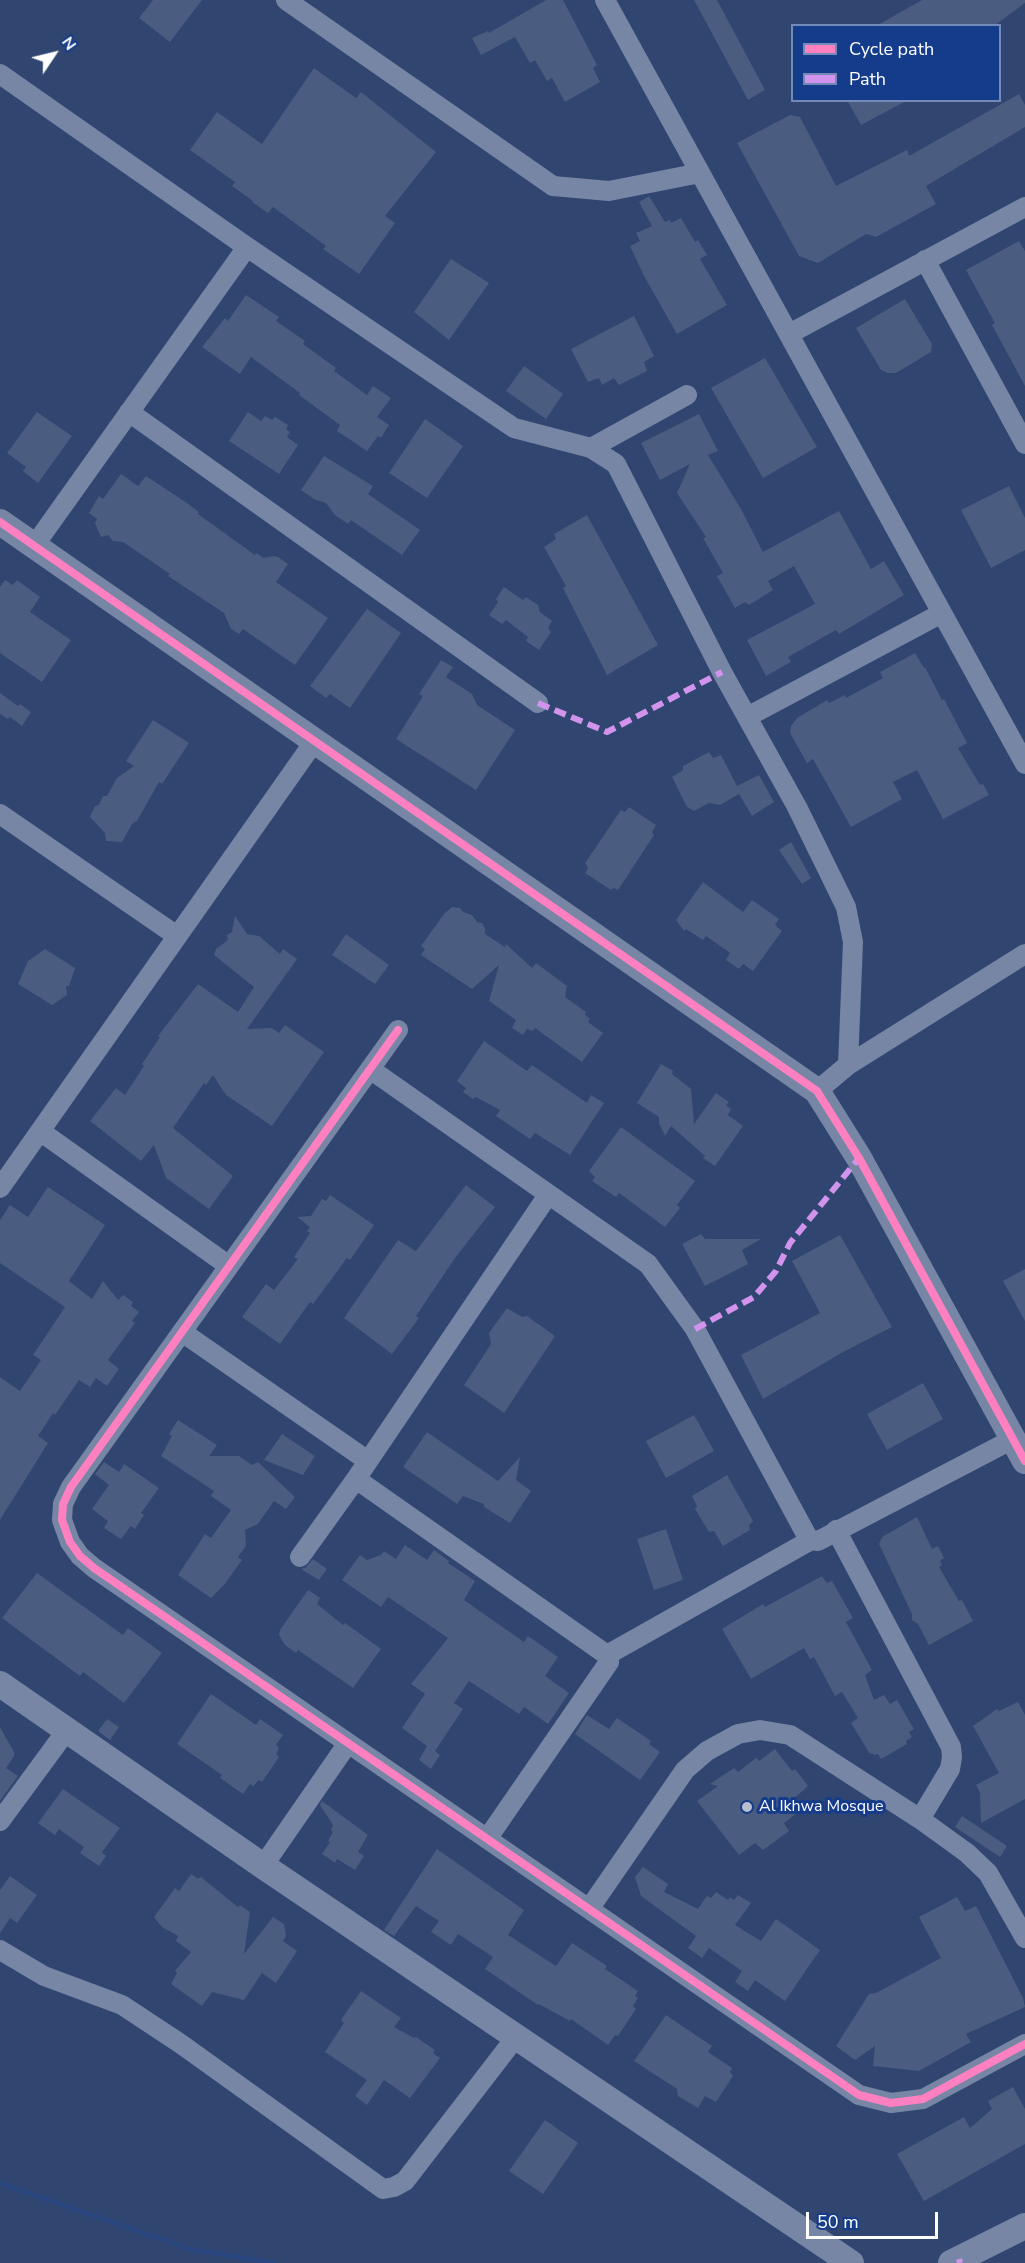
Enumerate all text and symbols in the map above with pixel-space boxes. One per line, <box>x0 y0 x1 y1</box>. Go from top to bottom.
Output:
north arrow <box>24 24 84 84</box>
legend <box>791 24 1001 102</box>
text: N <box>56 32 81 55</box>
text: Cycle path <box>849 37 934 61</box>
text: Path <box>849 67 886 91</box>
place label: Al Ikhwa Mosque <box>759 1797 884 1817</box>
marker: Al Ikhwa Mosque <box>740 1800 754 1814</box>
scale bar <box>809 2200 941 2238</box>
text: 50 m <box>817 2210 859 2234</box>

